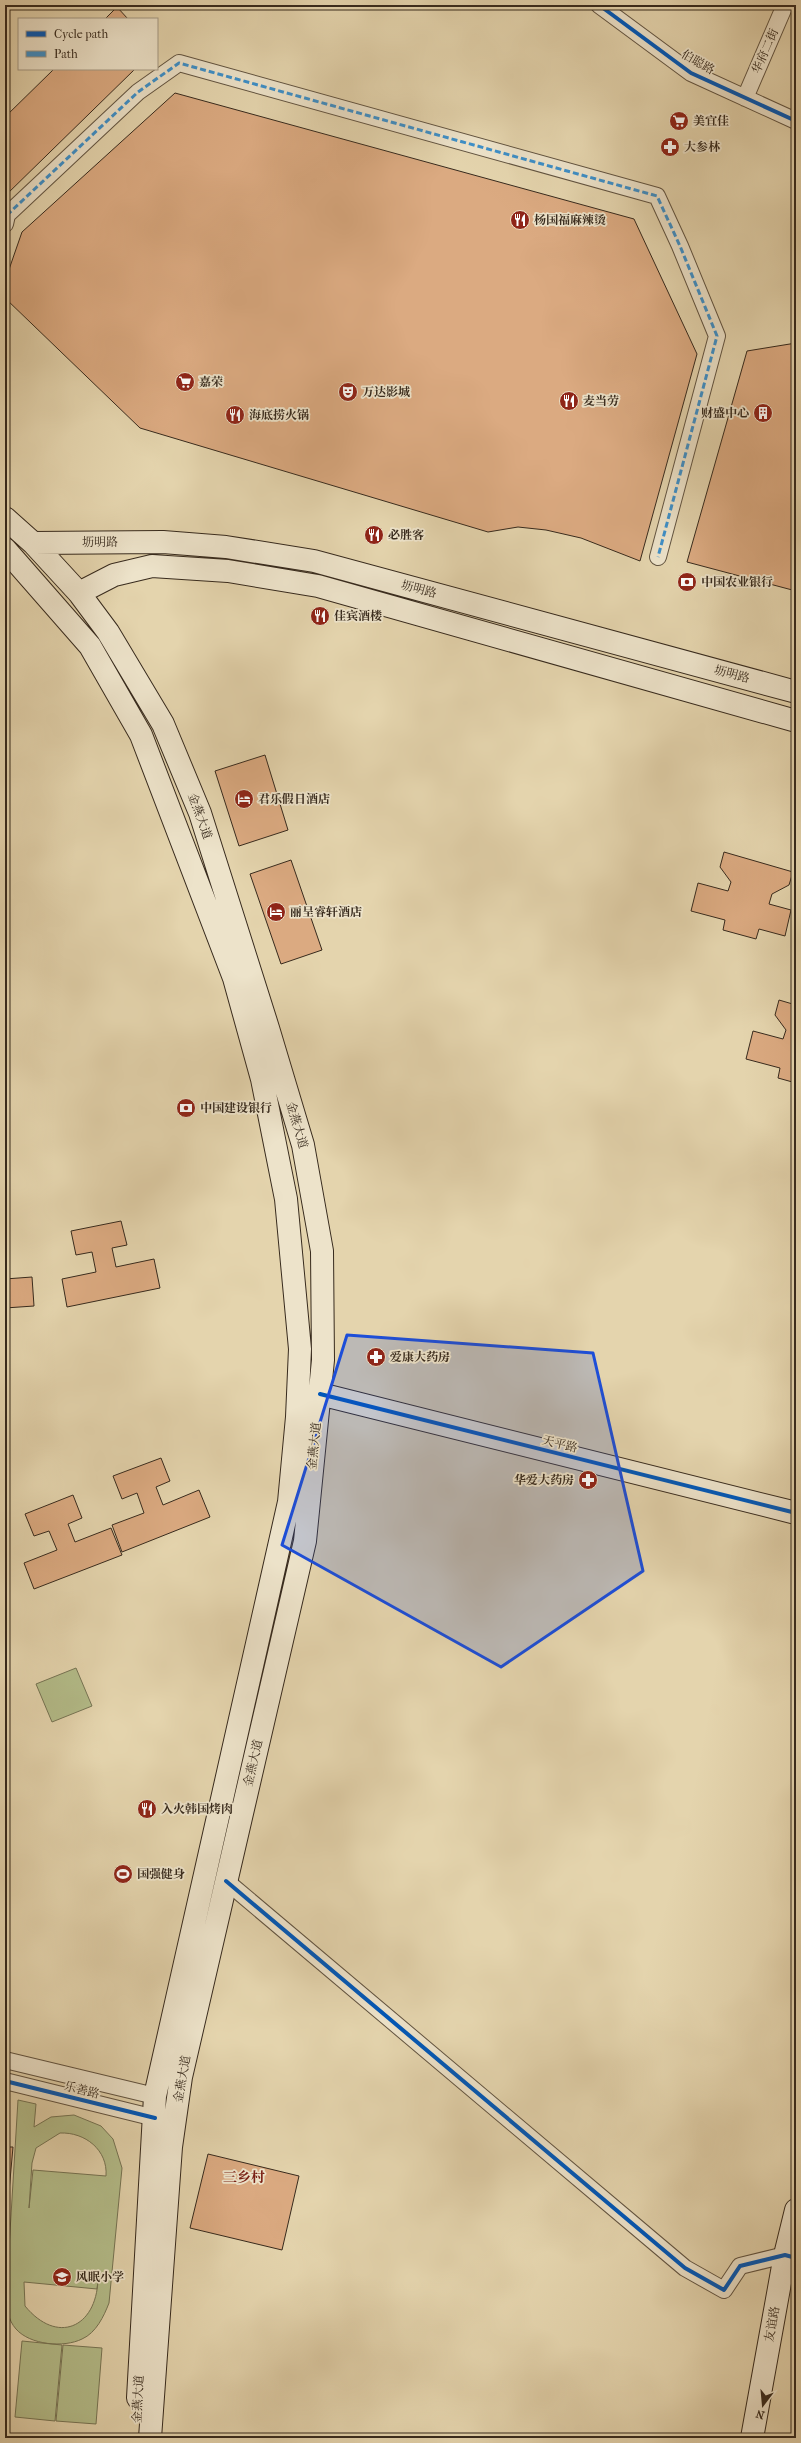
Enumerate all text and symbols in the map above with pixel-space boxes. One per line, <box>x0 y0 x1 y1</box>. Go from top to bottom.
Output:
legend <box>18 18 158 70</box>
street label: 华府二街 <box>749 25 782 76</box>
text: Cycle path <box>54 27 109 41</box>
text: Path <box>54 47 78 61</box>
street label: 伯聪路 <box>679 47 717 77</box>
supermarket icon: 美宜佳 <box>668 110 690 132</box>
place label: 美宜佳 <box>693 114 729 128</box>
pharmacy icon: 大参林 <box>659 136 681 158</box>
place label: 大参林 <box>684 140 721 154</box>
restaurant icon: 杨国福麻辣烫 <box>509 209 531 231</box>
place label: 杨国福麻辣烫 <box>534 213 606 227</box>
supermarket icon: 嘉荣 <box>174 371 196 393</box>
place label: 嘉荣 <box>199 375 223 389</box>
theatre icon: 万达影城 <box>337 381 359 403</box>
place label: 万达影城 <box>362 385 410 399</box>
restaurant icon: 麦当劳 <box>558 390 580 412</box>
place label: 麦当劳 <box>583 394 619 408</box>
building icon: 财盛中心 <box>752 402 774 424</box>
restaurant icon: 海底捞火锅 <box>224 404 246 426</box>
place label: 财盛中心 <box>701 406 749 420</box>
place label: 海底捞火锅 <box>249 408 309 422</box>
restaurant icon: 必胜客 <box>363 524 385 546</box>
place label: 必胜客 <box>388 528 424 542</box>
street label: 坜明路 <box>82 535 118 549</box>
bank icon: 中国农业银行 <box>676 571 698 593</box>
place label: 中国农业银行 <box>701 575 773 589</box>
street label: 坜明路 <box>400 578 438 600</box>
restaurant icon: 佳宾酒楼 <box>309 605 331 627</box>
place label: 佳宾酒楼 <box>334 609 382 623</box>
street label: 坜明路 <box>713 663 751 685</box>
hotel icon: 君乐假日酒店 <box>233 788 255 810</box>
street label: 金燕大道 <box>185 791 215 841</box>
place label: 君乐假日酒店 <box>258 792 330 806</box>
hotel icon: 丽呈睿轩酒店 <box>265 901 287 923</box>
place label: 丽呈睿轩酒店 <box>290 905 362 919</box>
bank icon: 中国建设银行 <box>175 1097 197 1119</box>
street label: 金燕大道 <box>284 1100 310 1150</box>
place label: 中国建设银行 <box>200 1101 272 1115</box>
pharmacy icon: 爱康大药房 <box>365 1346 387 1368</box>
place label: 爱康大药房 <box>390 1350 450 1364</box>
street label: 金燕大道 <box>305 1421 323 1471</box>
street label: 天平路 <box>541 1433 579 1455</box>
pharmacy icon: 华爱大药房 <box>577 1469 599 1491</box>
place label: 华爱大药房 <box>514 1473 574 1487</box>
street label: 金燕大道 <box>241 1738 265 1788</box>
restaurant icon: 入火韩国烤肉 <box>136 1798 158 1820</box>
place label: 入火韩国烤肉 <box>161 1802 233 1816</box>
sports icon: 国强健身 <box>112 1863 134 1885</box>
place label: 国强健身 <box>137 1867 185 1881</box>
street label: 金燕大道 <box>171 2054 193 2104</box>
street label: 乐善路 <box>63 2079 101 2101</box>
district label: 三乡村 <box>223 2169 265 2186</box>
school or university icon: 风眠小学 <box>51 2266 73 2288</box>
place label: 风眠小学 <box>76 2270 124 2284</box>
street label: 友谊路 <box>762 2305 782 2343</box>
street label: 金燕大道 <box>130 2375 146 2423</box>
north arrow <box>743 2385 783 2425</box>
text: N <box>754 2407 766 2422</box>

